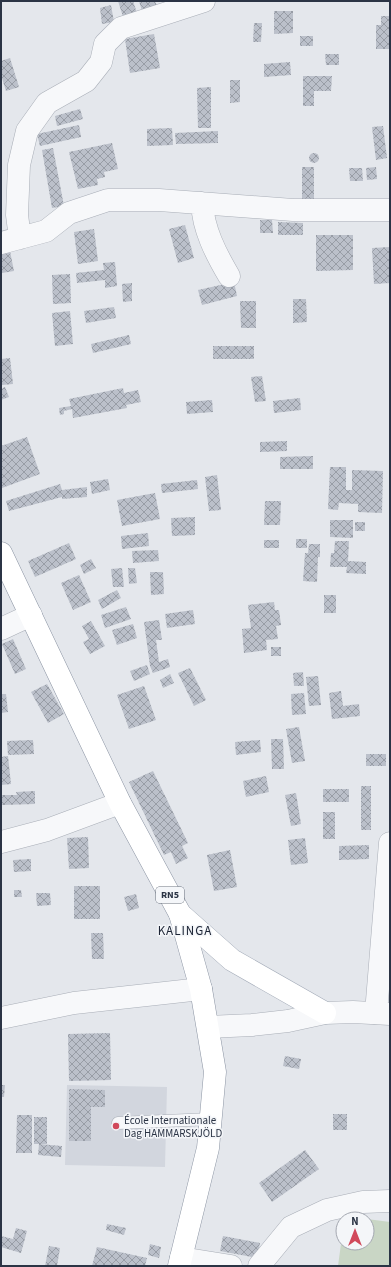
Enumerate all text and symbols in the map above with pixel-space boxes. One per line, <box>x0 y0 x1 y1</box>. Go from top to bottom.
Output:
road number: RN5 <box>156 887 184 903</box>
district label: KALINGA <box>158 922 212 940</box>
place label: École Internationale Dag HAMMARSKJÖLD <box>124 1113 222 1141</box>
marker: École Internationale Dag HAMMARSKJÖLD <box>111 1121 121 1131</box>
north arrow <box>335 1211 375 1251</box>
text: N <box>351 1214 359 1229</box>

